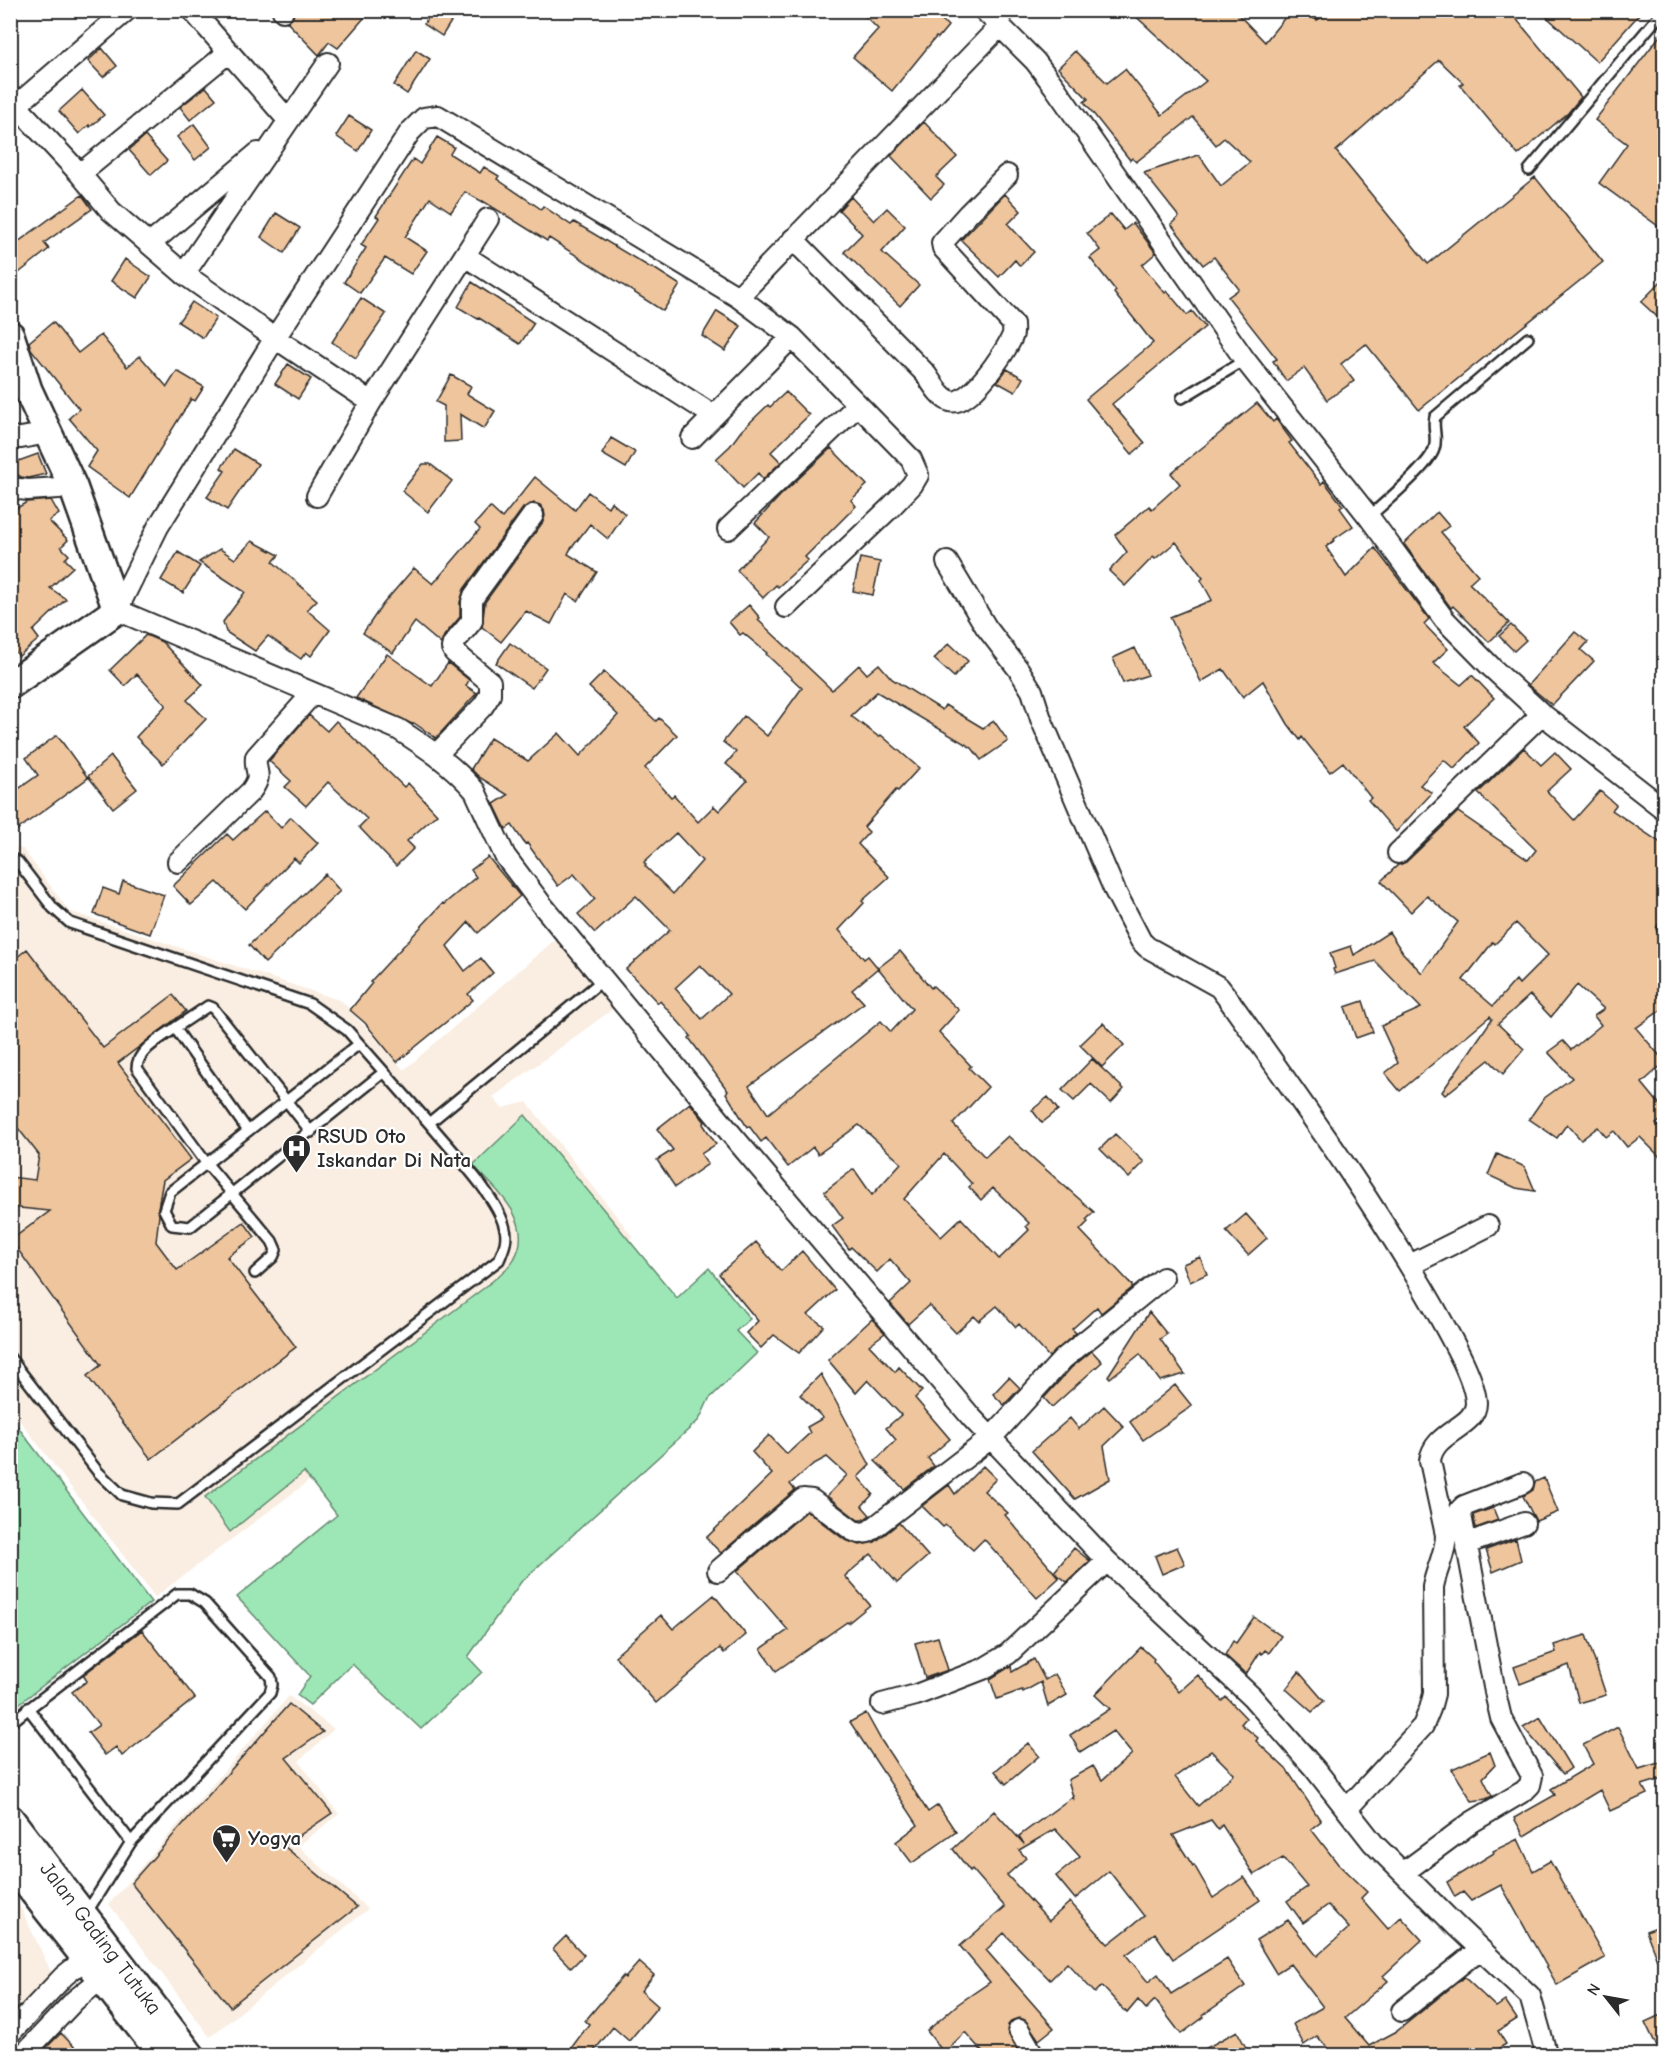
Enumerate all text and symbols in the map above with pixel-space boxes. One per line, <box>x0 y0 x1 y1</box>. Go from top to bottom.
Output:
place label: RSUD Oto Iskandar Di Nata <box>317 1124 471 1172</box>
hospital icon: RSUD Oto Iskandar Di Nata <box>280 1132 312 1174</box>
supermarket icon: Yogya <box>211 1822 243 1864</box>
place label: Yogya <box>248 1826 301 1850</box>
street label: Jalan Gading Tutuka <box>35 1857 167 2019</box>
north arrow <box>1576 1967 1636 2027</box>
text: N <box>1584 1981 1604 1999</box>

